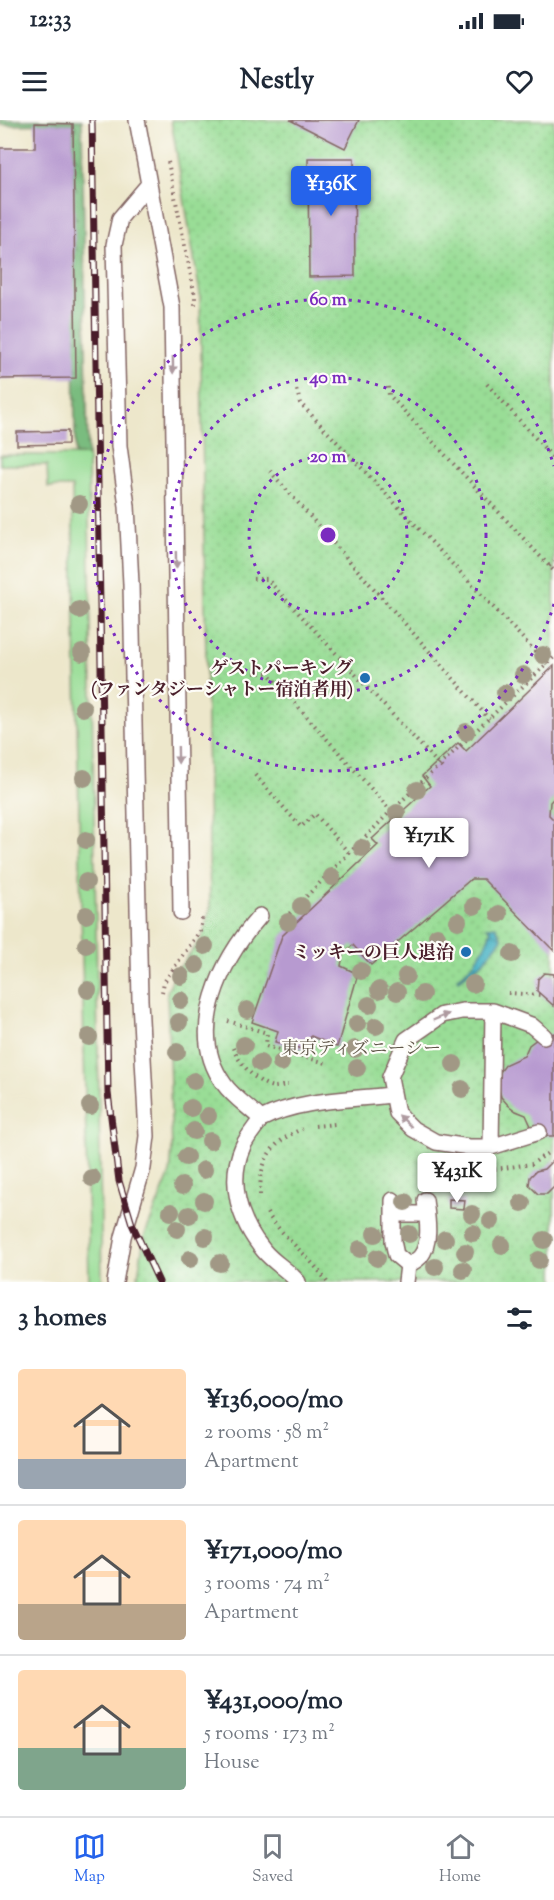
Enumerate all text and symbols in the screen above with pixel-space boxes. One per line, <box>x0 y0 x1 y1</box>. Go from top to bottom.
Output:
text: 12:33 <box>30 5 71 37</box>
text: Nestly <box>240 62 314 101</box>
icon: menu <box>18 65 51 98</box>
icon: heart <box>503 65 536 98</box>
pin: ¥136K <box>289 166 373 217</box>
text: ¥136K <box>305 171 357 200</box>
text: 60 m <box>309 288 347 314</box>
one-way arrow <box>168 356 177 375</box>
text: 40 m <box>308 366 347 392</box>
text: 20 m <box>310 445 346 471</box>
centre of rings <box>318 525 338 545</box>
one-way arrow <box>171 551 180 570</box>
place label: ゲストパーキング (ファンタジーシャトー宿泊者用) <box>91 657 353 704</box>
marker: ゲストパーキング (ファンタジーシャトー宿泊者用) <box>358 671 372 685</box>
one-way arrow <box>174 746 183 765</box>
pin: ¥171K <box>387 818 471 869</box>
text: ¥171K <box>404 823 454 852</box>
place label: ミッキーの巨人退治 <box>292 941 454 967</box>
marker: ミッキーの巨人退治 <box>459 945 473 959</box>
one-way arrow <box>433 1012 451 1022</box>
park label: 東京ディズニーシー <box>281 1037 441 1063</box>
one-way arrow <box>399 1115 413 1129</box>
pin: ¥431K <box>415 1153 499 1204</box>
text: ¥431K <box>431 1158 483 1187</box>
text: 3 homes <box>18 1300 107 1337</box>
icon: filters <box>503 1302 536 1335</box>
text: ¥136,000/mo <box>204 1382 343 1419</box>
icon: home <box>66 1393 138 1465</box>
text: 2 rooms · 58 m² <box>204 1419 329 1448</box>
text: Apartment <box>204 1448 299 1477</box>
text: ¥171,000/mo <box>204 1533 342 1570</box>
icon: home <box>66 1544 138 1616</box>
text: 3 rooms · 74 m² <box>204 1570 330 1599</box>
text: Apartment <box>204 1599 299 1628</box>
text: ¥431,000/mo <box>204 1683 343 1720</box>
icon: home <box>66 1694 138 1766</box>
text: 5 rooms · 173 m² <box>204 1720 335 1749</box>
text: House <box>204 1749 259 1778</box>
tab: Map <box>73 1830 106 1889</box>
tab: Saved <box>252 1830 293 1889</box>
tab: Home <box>439 1830 481 1889</box>

